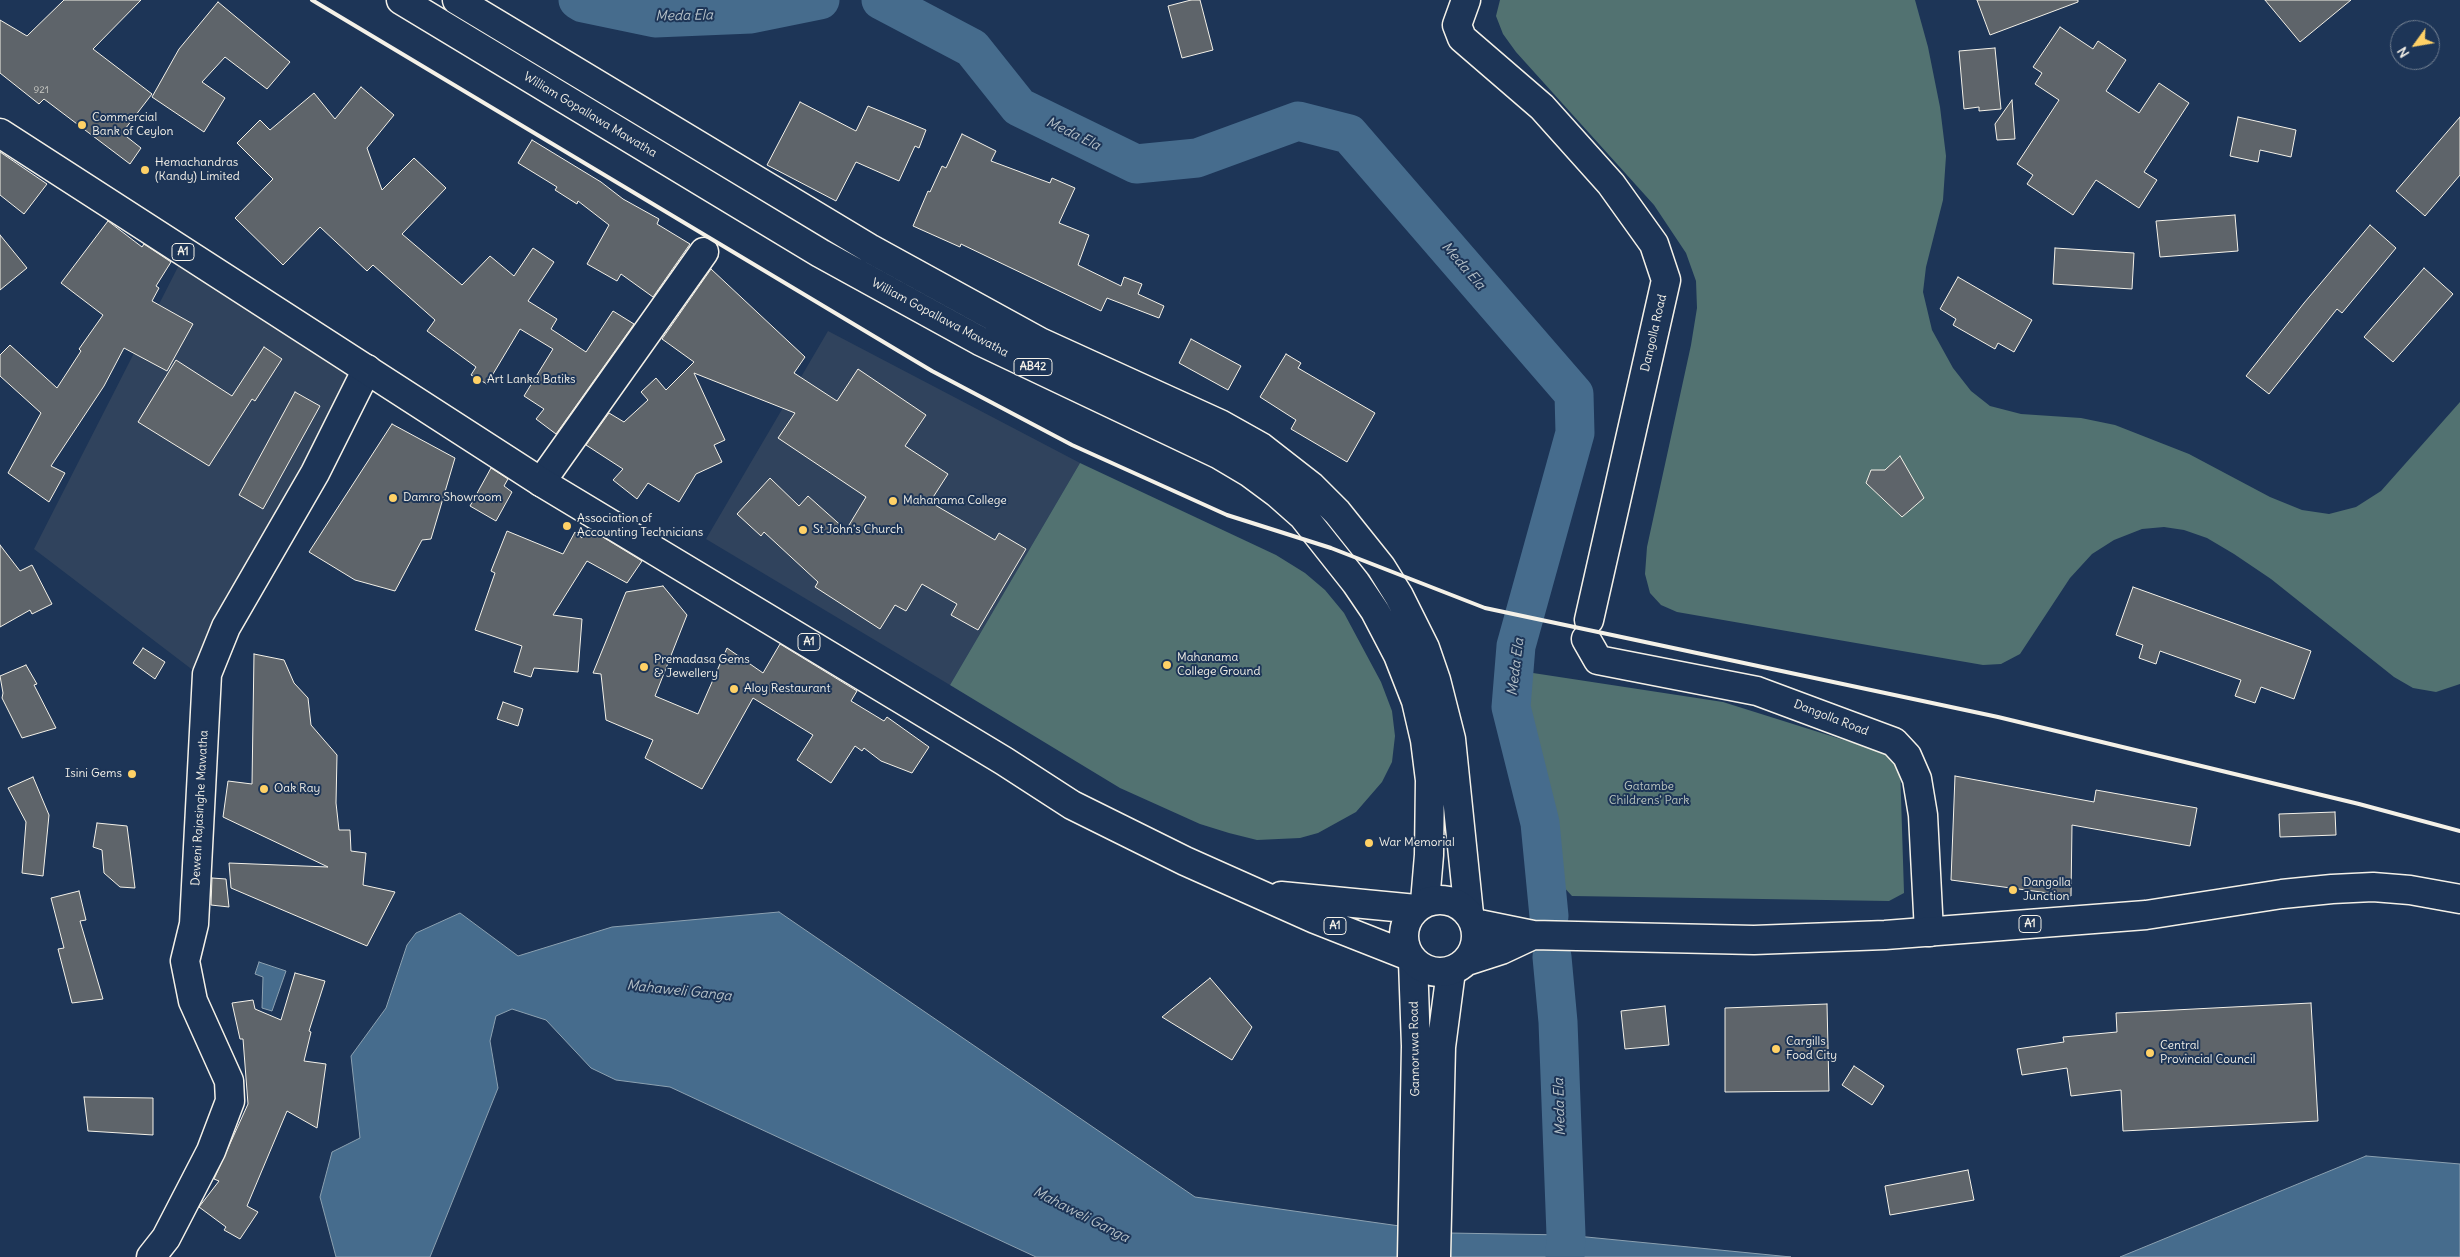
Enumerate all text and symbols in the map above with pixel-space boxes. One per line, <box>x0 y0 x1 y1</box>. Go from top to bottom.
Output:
water label: Meda Ela <box>655 7 713 25</box>
north arrow <box>2390 20 2440 70</box>
text: N <box>2393 44 2413 61</box>
street label: William Gopallawa Mawatha <box>521 69 659 161</box>
house number: 921 <box>33 84 49 96</box>
place label: Commercial Bank of Ceylon <box>92 111 173 139</box>
water label: Meda Ela <box>1043 114 1103 154</box>
marker: Commercial Bank of Ceylon <box>76 119 88 131</box>
place label: Hemachandras (Kandy) Limited <box>155 156 240 184</box>
marker: Hemachandras (Kandy) Limited <box>139 164 151 176</box>
water label: Meda Ela <box>1438 239 1488 293</box>
road number: A1 <box>172 243 194 260</box>
street label: William Gopallawa Mawatha <box>869 276 1011 360</box>
street label: Dangolla Road <box>1638 293 1670 373</box>
road number: AB42 <box>1014 358 1052 376</box>
place label: Art Lanka Batiks <box>487 373 576 387</box>
marker: Art Lanka Batiks <box>471 374 483 386</box>
place label: Damro Showroom <box>403 491 502 505</box>
marker: Damro Showroom <box>387 492 399 504</box>
place label: Mahanama College <box>903 494 1007 508</box>
marker: Mahanama College <box>887 495 899 507</box>
place label: Association of Accounting Technicians <box>577 512 703 540</box>
marker: Association of Accounting Technicians <box>561 520 573 532</box>
place label: St John's Church <box>813 523 903 537</box>
marker: St John's Church <box>797 524 809 536</box>
road number: A1 <box>798 634 820 650</box>
water label: Meda Ela <box>1504 637 1528 697</box>
place label: Mahanama College Ground <box>1177 651 1261 679</box>
place label: Premadasa Gems & Jewellery <box>654 653 750 681</box>
marker: Mahanama College Ground <box>1161 659 1173 671</box>
marker: Premadasa Gems & Jewellery <box>638 661 650 673</box>
place label: Aloy Restaurant <box>744 682 830 696</box>
marker: Aloy Restaurant <box>728 683 740 695</box>
street label: Dangolla Road <box>1792 697 1870 739</box>
street label: Deweni Rajasinghe Mawatha <box>189 730 211 886</box>
place label: Isini Gems <box>65 767 122 781</box>
marker: Isini Gems <box>126 768 138 780</box>
park label: Gatambe Childrens' Park <box>1609 780 1689 808</box>
place label: Oak Ray <box>274 782 320 796</box>
marker: Oak Ray <box>258 783 270 795</box>
place label: War Memorial <box>1379 836 1455 850</box>
marker: War Memorial <box>1363 837 1375 849</box>
place label: Dangolla Junction <box>2023 876 2071 904</box>
marker: Dangolla Junction <box>2007 884 2019 896</box>
road number: A1 <box>2019 916 2041 932</box>
road number: A1 <box>1324 918 1346 934</box>
water label: Mahaweli Ganga <box>626 977 732 1005</box>
street label: Gannoruwa Road <box>1407 1001 1423 1097</box>
place label: Cargills Food City <box>1786 1035 1837 1063</box>
place label: Central Provincial Council <box>2160 1039 2255 1067</box>
marker: Cargills Food City <box>1770 1043 1782 1055</box>
marker: Central Provincial Council <box>2144 1047 2156 1059</box>
water label: Meda Ela <box>1551 1078 1569 1136</box>
water label: Mahaweli Ganga <box>1030 1184 1132 1246</box>

